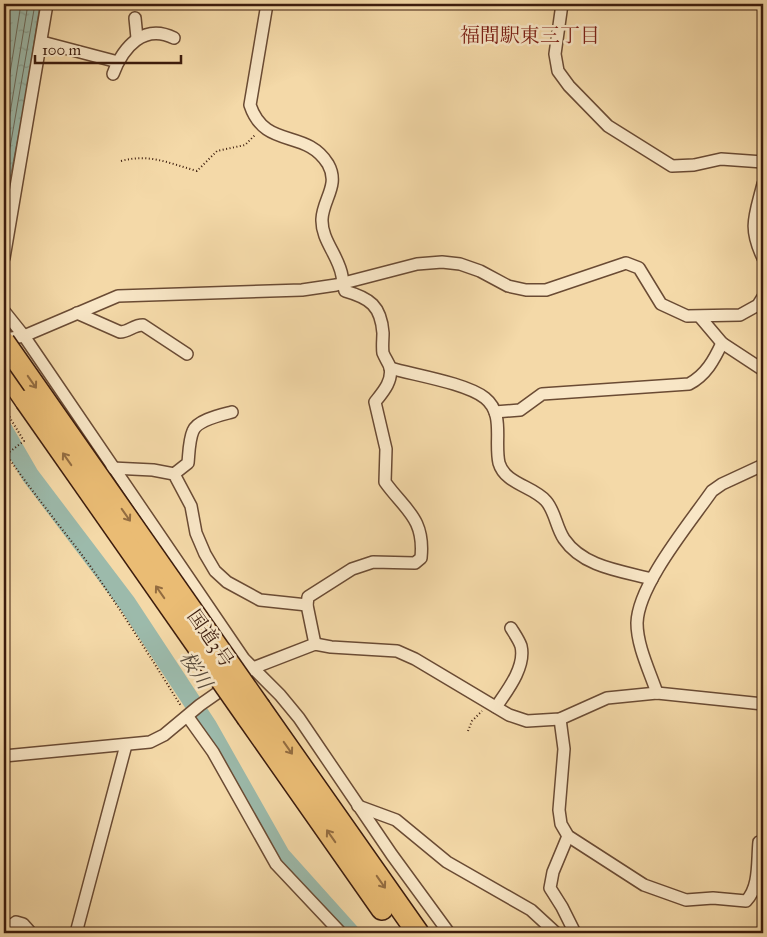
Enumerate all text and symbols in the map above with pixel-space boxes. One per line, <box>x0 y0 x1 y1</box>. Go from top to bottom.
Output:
district label: 福間駅東三丁目 <box>460 23 600 47</box>
scale bar <box>35 32 181 64</box>
text: 100 m <box>42 41 82 59</box>
one-way arrow <box>27 375 37 389</box>
one-way arrow <box>62 452 72 466</box>
one-way arrow <box>121 508 131 522</box>
one-way arrow <box>155 585 165 599</box>
street label: 国道3号 <box>183 605 239 671</box>
water label: 桜川 <box>175 647 218 695</box>
one-way arrow <box>283 741 293 755</box>
one-way arrow <box>326 829 336 843</box>
one-way arrow <box>376 874 386 888</box>

